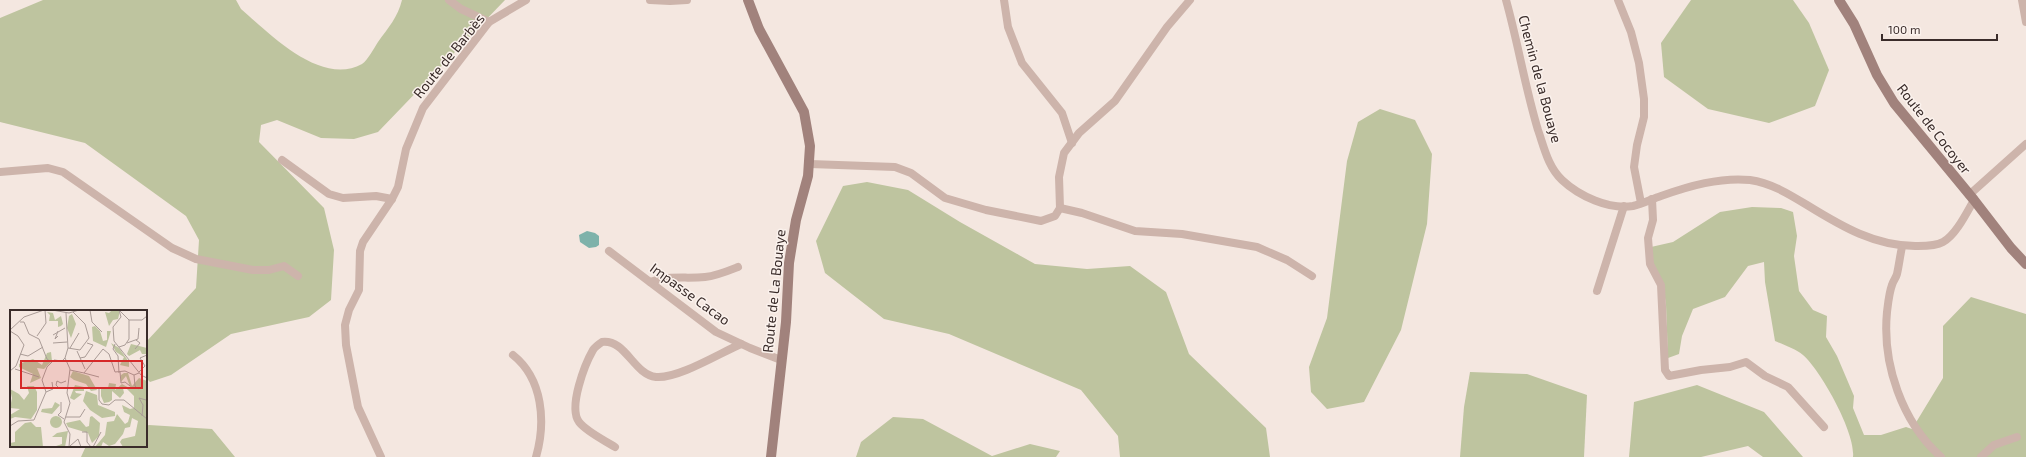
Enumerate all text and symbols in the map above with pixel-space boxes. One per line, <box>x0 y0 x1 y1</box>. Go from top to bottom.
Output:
street label: Route de Barbès <box>409 10 488 101</box>
street label: Chemin de la Bouaye <box>1515 13 1566 145</box>
scale bar <box>1882 16 1997 42</box>
text: 100 m <box>1888 22 1920 36</box>
street label: Route de Cocoyer <box>1894 80 1975 178</box>
street label: Route de La Bouaye <box>759 228 788 354</box>
street label: Impasse Cacao <box>647 259 734 328</box>
inset map <box>10 310 147 447</box>

